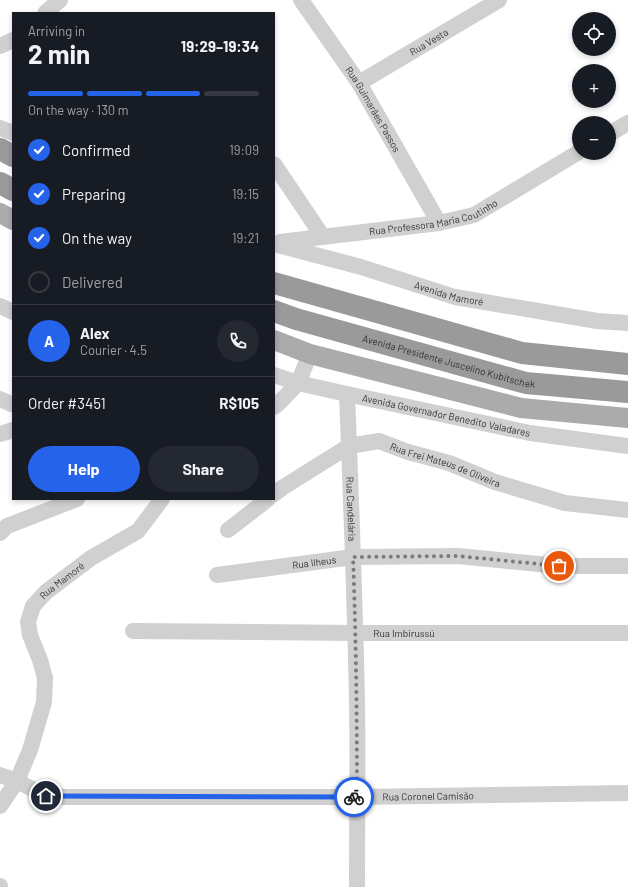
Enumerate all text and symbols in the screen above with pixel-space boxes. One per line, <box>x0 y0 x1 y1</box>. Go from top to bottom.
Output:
map controls <box>572 12 616 160</box>
button: locate <box>572 12 616 56</box>
text: Arriving in <box>28 23 85 39</box>
street label: Rua Vesta <box>407 26 450 58</box>
text: 19:29–19:34 <box>181 37 259 55</box>
text: 2 min <box>28 38 90 69</box>
street label: Rua Guimarães Passos <box>343 64 403 154</box>
button: + <box>572 64 616 108</box>
text: On the way · 130 m <box>28 102 129 118</box>
button: − <box>572 116 616 160</box>
icon: check <box>28 139 50 161</box>
text: Confirmed <box>62 141 130 159</box>
text: 19:09 <box>229 142 259 158</box>
icon: check <box>28 183 50 205</box>
text: Preparing <box>62 185 126 203</box>
text: 19:15 <box>232 186 259 202</box>
street label: Rua Professora Maria Coutinho <box>368 196 500 237</box>
icon: check <box>28 227 50 249</box>
text: On the way <box>62 229 132 247</box>
text: 19:21 <box>232 230 259 246</box>
text: Delivered <box>62 273 123 291</box>
street label: Avenida Mamoré <box>413 278 485 308</box>
button: phone <box>217 320 259 362</box>
text: Alex <box>80 324 110 342</box>
text: A <box>44 332 54 350</box>
street label: Avenida Presidente Juscelino Kubitschek <box>361 332 536 390</box>
text: Courier · 4.5 <box>80 342 147 358</box>
street label: Avenida Governador Benedito Valadares <box>361 391 532 439</box>
text: Order #3451 <box>28 394 106 412</box>
text: R$105 <box>219 394 259 412</box>
street label: Rua Frei Mateus de Oliveira <box>389 440 502 489</box>
button: Help <box>28 446 140 492</box>
button: Share <box>148 446 259 492</box>
street label: Rua Candelária <box>344 476 359 541</box>
pin <box>542 549 576 583</box>
street label: Rua Ilheus <box>291 553 337 571</box>
icon: bag <box>548 555 570 577</box>
street label: Rua Mamoré <box>37 559 87 601</box>
street label: Rua Imbirussú <box>373 627 435 639</box>
courier <box>334 777 374 817</box>
pin <box>29 779 63 813</box>
icon: home <box>35 785 57 807</box>
icon: bike <box>343 786 365 808</box>
street label: Rua Coronel Camisão <box>382 789 474 803</box>

